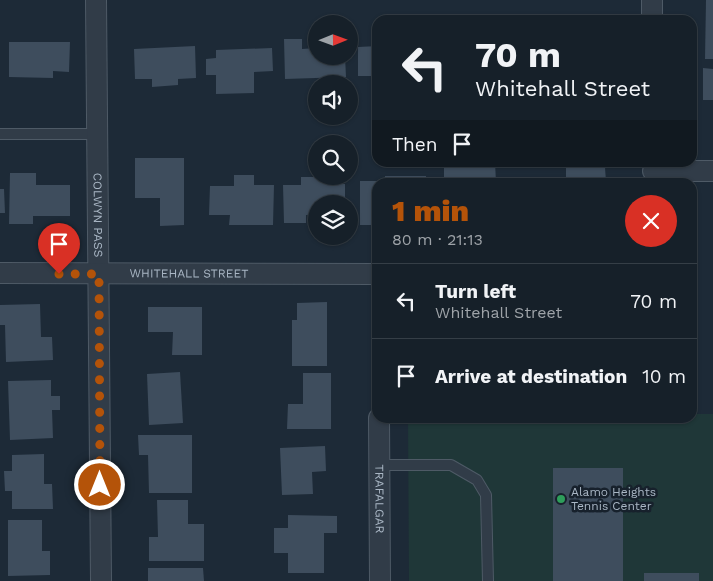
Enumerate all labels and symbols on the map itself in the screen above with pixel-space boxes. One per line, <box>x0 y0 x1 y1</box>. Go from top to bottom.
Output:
north arrow <box>308 15 358 65</box>
street label: COLWYN PASS <box>90 173 105 257</box>
pin <box>38 223 80 274</box>
street label: WHITEHALL STREET <box>130 266 248 281</box>
position arrow <box>73 458 125 510</box>
street label: TRAFALGAR <box>372 464 387 534</box>
place label: Alamo Heights Tennis Center <box>571 485 656 513</box>
marker: Alamo Heights Tennis Center <box>555 493 567 505</box>

